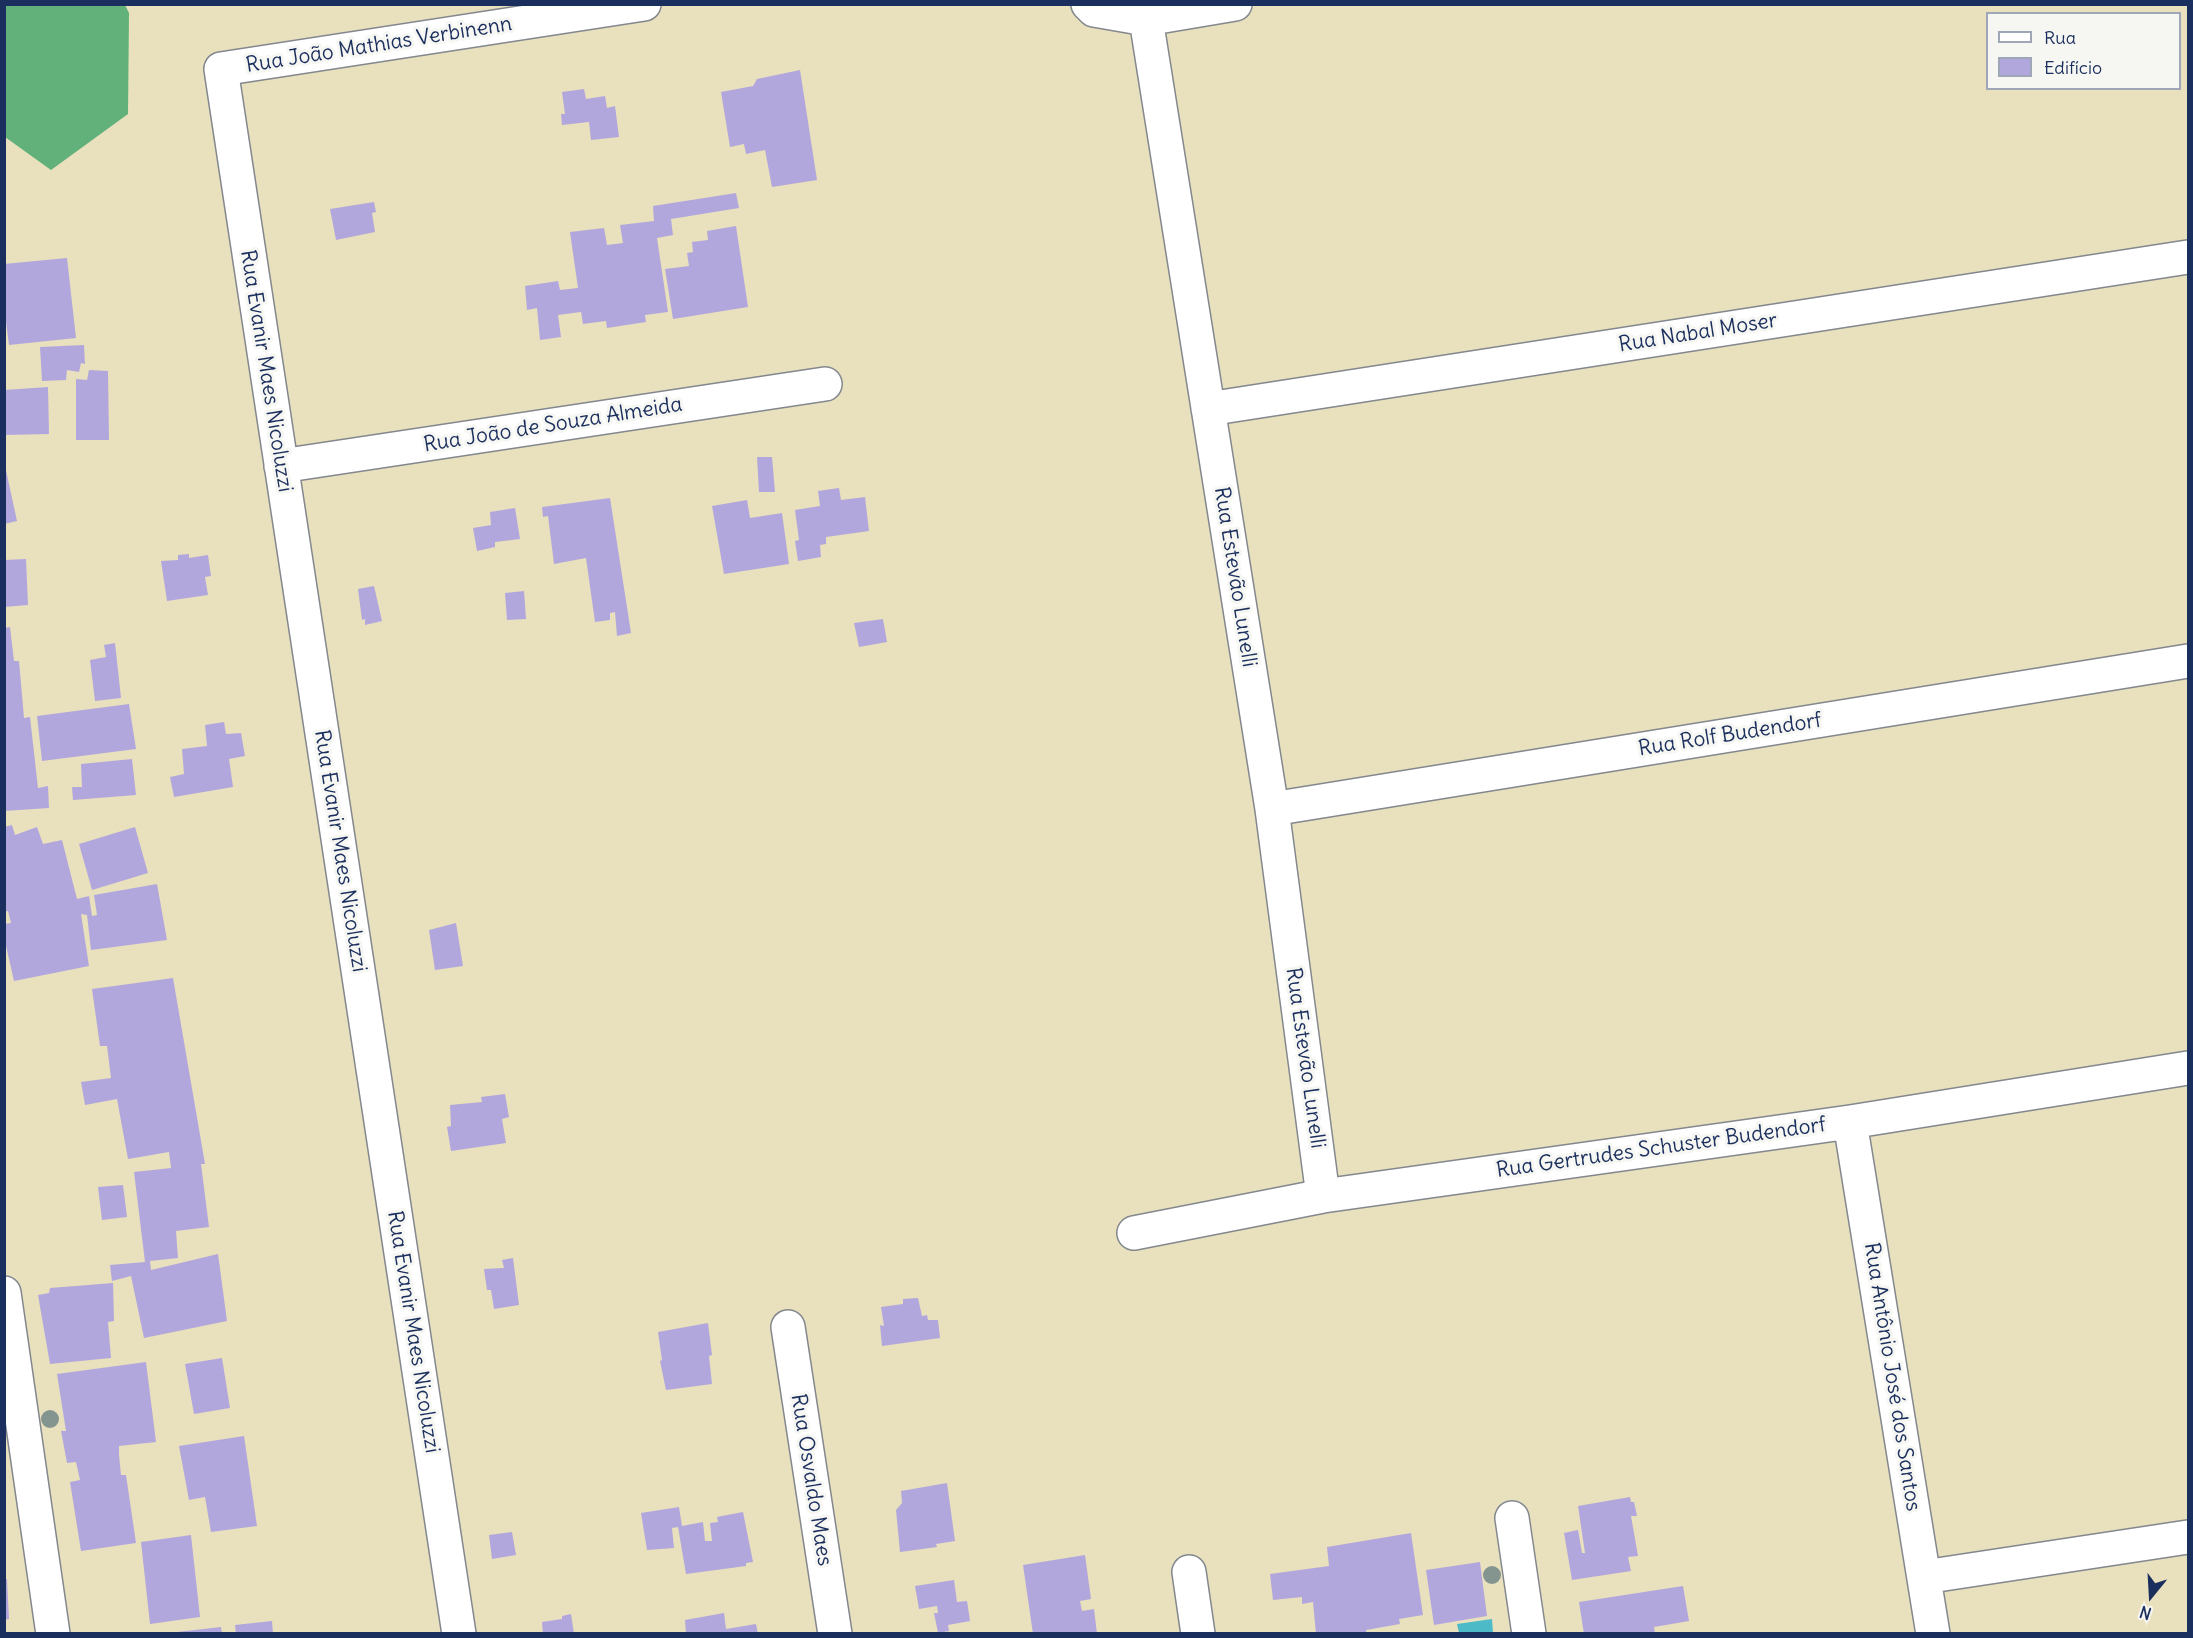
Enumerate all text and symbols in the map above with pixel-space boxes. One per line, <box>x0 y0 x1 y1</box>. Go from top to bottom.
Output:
street label: Rua João Mathias Verbinenn <box>244 12 514 78</box>
legend <box>1986 12 2181 90</box>
text: Rua <box>2044 26 2076 49</box>
text: Edifício <box>2044 56 2102 79</box>
street label: Rua Evanir Maes Nicoluzzi <box>234 248 298 494</box>
street label: Rua Nabal Moser <box>1617 308 1779 358</box>
street label: Rua João de Souza Almeida <box>422 392 684 458</box>
street label: Rua Estevão Lunelli <box>1208 485 1262 669</box>
street label: Rua Rolf Budendorf <box>1637 708 1823 762</box>
street label: Rua Evanir Maes Nicoluzzi <box>308 728 372 974</box>
street label: Rua Estevão Lunelli <box>1280 966 1330 1150</box>
street label: Rua Gertrudes Schuster Budendorf <box>1495 1112 1827 1184</box>
street label: Rua Evanir Maes Nicoluzzi <box>381 1209 445 1455</box>
street label: Rua Antônio José dos Santos <box>1858 1241 1926 1513</box>
street label: Rua Osvaldo Maes <box>785 1392 837 1568</box>
north arrow <box>2121 1566 2181 1626</box>
text: N <box>2137 1602 2154 1624</box>

